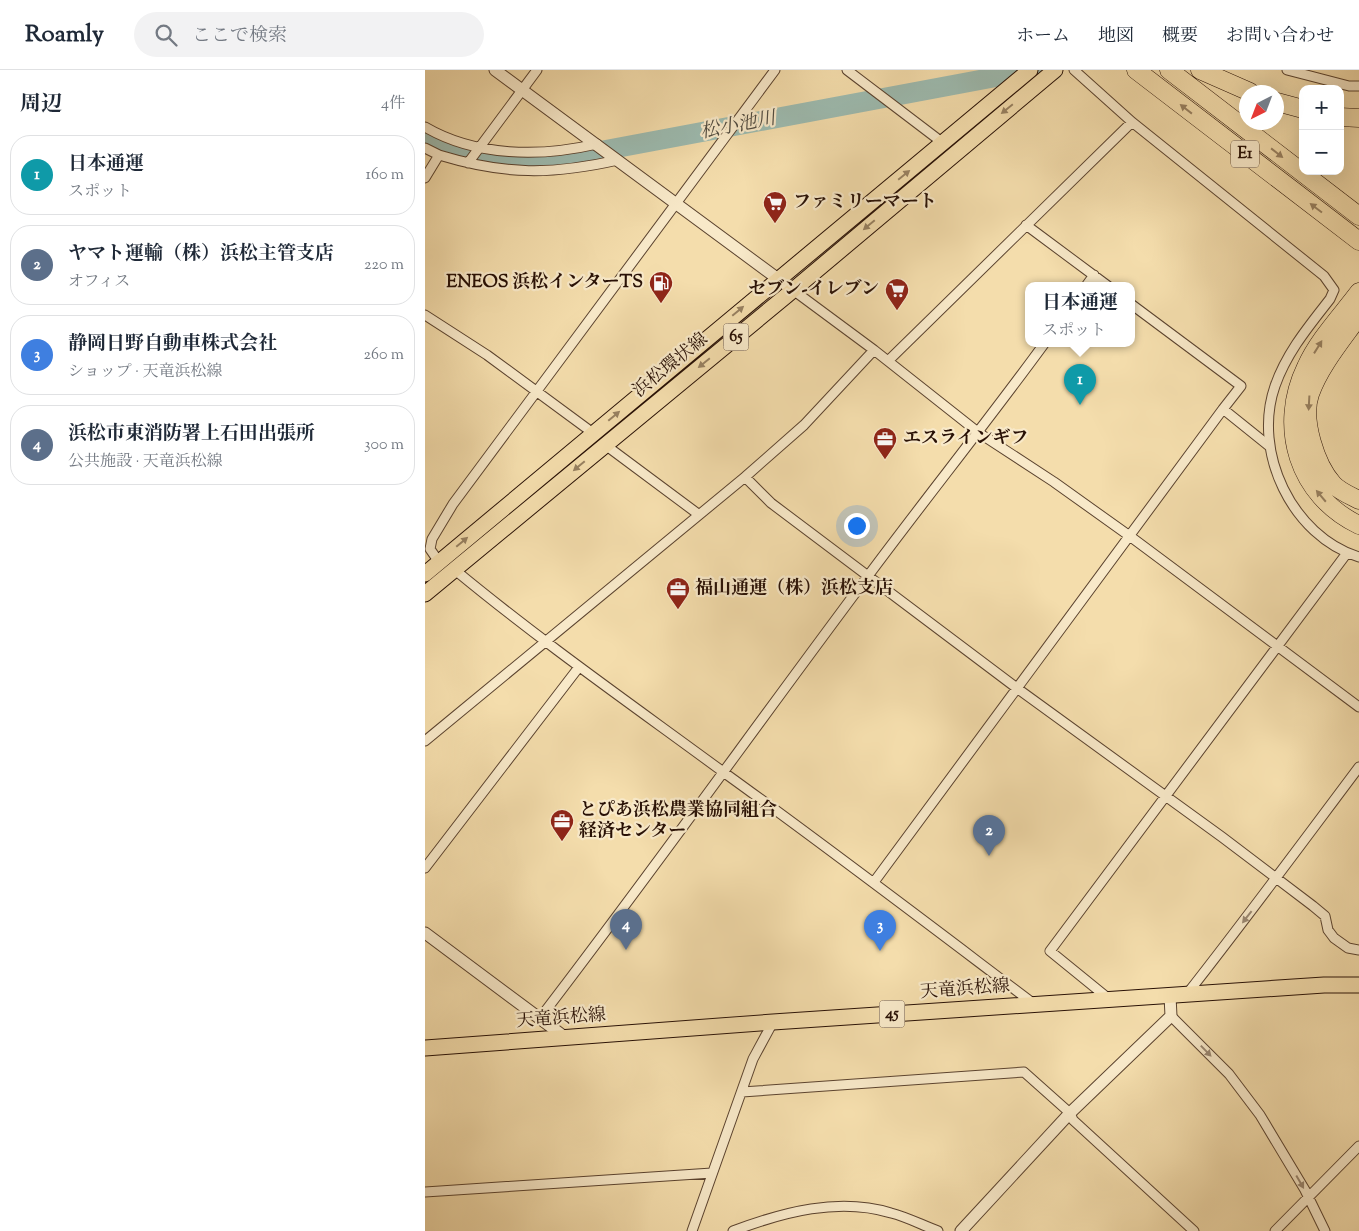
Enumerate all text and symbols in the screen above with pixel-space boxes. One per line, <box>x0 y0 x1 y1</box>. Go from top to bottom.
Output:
search box <box>134 12 484 57</box>
text: Roamly <box>25 18 104 52</box>
icon: search <box>152 21 180 49</box>
text: ここで検索 <box>192 23 287 50</box>
text: ホーム <box>1016 24 1070 50</box>
text: 地図 <box>1098 24 1134 50</box>
text: 概要 <box>1162 24 1198 50</box>
text: お問い合わせ <box>1226 24 1334 50</box>
north arrow <box>1239 85 1284 130</box>
map controls <box>1299 85 1344 175</box>
button: + <box>1299 85 1344 130</box>
text: 周辺 <box>20 90 62 120</box>
text: 4件 <box>381 93 405 116</box>
one-way arrow <box>1001 104 1014 115</box>
one-way arrow <box>1180 104 1193 115</box>
water label: 松小池川 <box>698 105 780 147</box>
button: − <box>1299 130 1344 175</box>
road number: E1 <box>1231 140 1259 168</box>
one-way arrow <box>1270 148 1284 158</box>
text: 日本通運 <box>68 151 144 178</box>
text: 1 <box>34 164 40 187</box>
text: 160 m <box>366 164 404 187</box>
one-way arrow <box>898 169 911 180</box>
text: スポット <box>68 181 132 204</box>
supermarket icon: ファミリーマート <box>762 190 788 224</box>
place label: ファミリーマート <box>793 190 937 216</box>
one-way arrow <box>1309 202 1322 213</box>
one-way arrow <box>863 220 876 231</box>
text: ヤマト運輸（株）浜松主管支店 <box>68 241 334 268</box>
text: 2 <box>33 254 41 277</box>
text: 220 m <box>364 254 404 277</box>
place label: ENEOS 浜松インターTS <box>446 270 643 296</box>
fuel station icon: ENEOS 浜松インターTS <box>648 270 674 304</box>
text: オフィス <box>68 271 130 294</box>
place label: セブン-イレブン <box>748 277 879 303</box>
supermarket icon: セブン-イレブン <box>884 277 910 311</box>
popup <box>1025 282 1135 347</box>
text: 日本通運 <box>1042 290 1118 317</box>
one-way arrow <box>732 306 745 317</box>
text: スポット <box>1042 320 1106 343</box>
road number: 65 <box>723 323 749 350</box>
street label: 浜松環状線 <box>628 328 714 404</box>
text: 静岡日野自動車株式会社 <box>68 331 277 358</box>
one-way arrow <box>1314 340 1323 353</box>
text: 3 <box>34 344 40 367</box>
text: 260 m <box>363 344 404 367</box>
one-way arrow <box>698 357 711 368</box>
text: ショップ · 天竜浜松線 <box>68 361 223 384</box>
pin: 1 <box>1064 364 1096 405</box>
one-way arrow <box>1305 396 1313 412</box>
one-way arrow <box>607 410 620 421</box>
text: 浜松市東消防署上石田出張所 <box>68 421 315 448</box>
office icon: エスラインギフ <box>872 426 898 460</box>
place label: エスラインギフ <box>903 426 1028 452</box>
text: 4 <box>33 434 41 457</box>
text: 300 m <box>364 434 404 457</box>
text: 公共施設 · 天竜浜松線 <box>68 451 223 474</box>
one-way arrow <box>572 460 585 471</box>
one-way arrow <box>1316 490 1327 502</box>
your location <box>844 513 870 539</box>
one-way arrow <box>456 537 469 548</box>
office icon: 福山通運（株）浜松支店 <box>665 576 691 610</box>
place label: 福山通運（株）浜松支店 <box>695 576 893 602</box>
place label: とぴあ浜松農業協同組合 経済センター <box>579 798 777 845</box>
office icon: とぴあ浜松農業協同組合 経済センター <box>549 808 575 842</box>
pin: 2 <box>973 815 1005 856</box>
pin: 4 <box>610 909 642 950</box>
pin: 3 <box>864 910 896 951</box>
one-way arrow <box>1242 910 1252 924</box>
street label: 天竜浜松線 <box>919 974 1011 1006</box>
road number: 45 <box>879 1001 905 1028</box>
street label: 天竜浜松線 <box>515 1003 607 1035</box>
one-way arrow <box>1200 1044 1212 1056</box>
one-way arrow <box>1296 1175 1305 1188</box>

